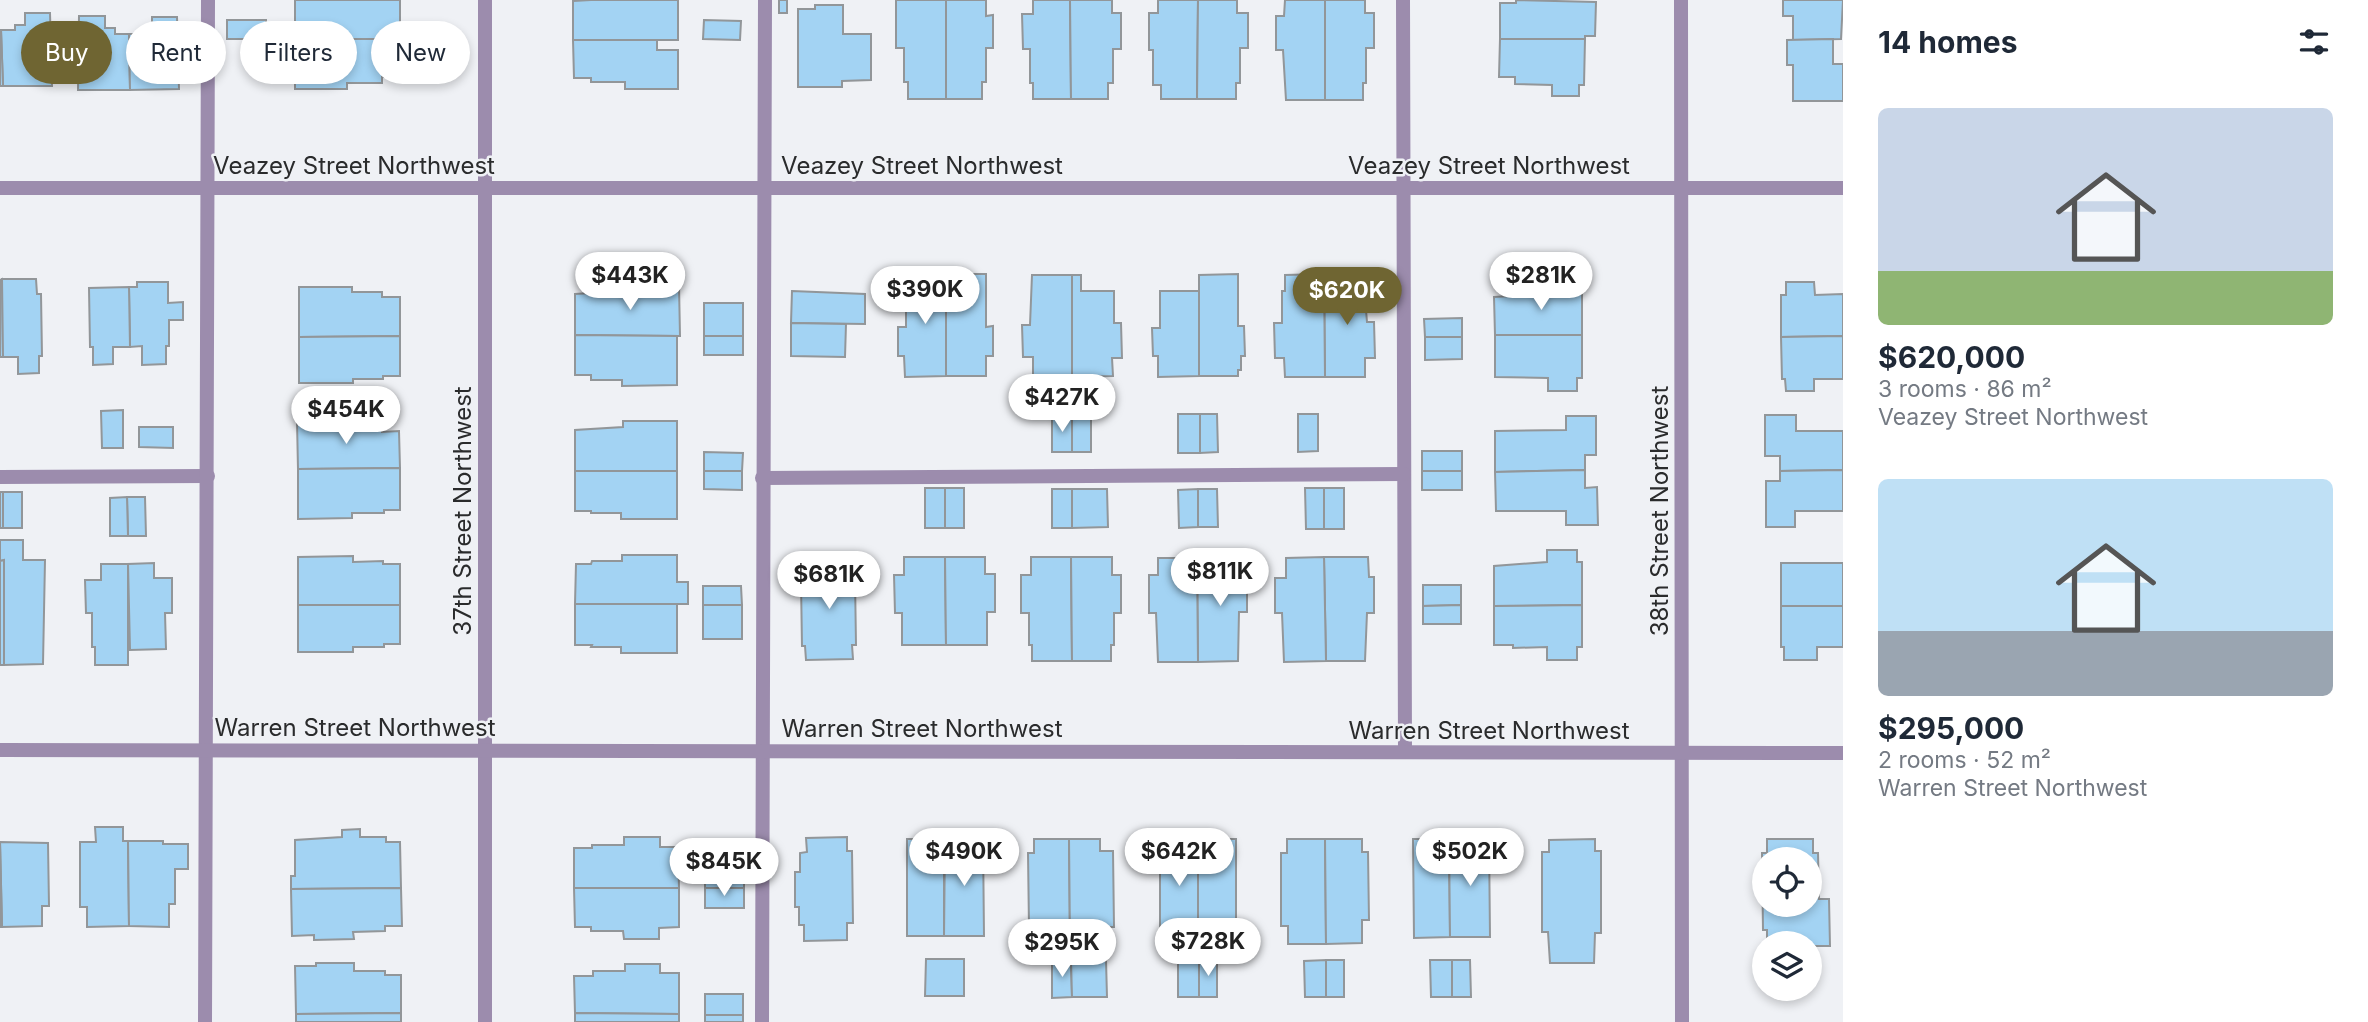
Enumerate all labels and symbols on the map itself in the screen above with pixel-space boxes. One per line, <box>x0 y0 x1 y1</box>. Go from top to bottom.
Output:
street label: Veazey Street Northwest <box>213 151 495 180</box>
street label: Veazey Street Northwest <box>781 151 1063 180</box>
street label: Veazey Street Northwest <box>1348 151 1630 180</box>
pin: $443K <box>581 252 679 312</box>
pin: $281K <box>1492 252 1590 312</box>
pin: $390K <box>876 266 974 326</box>
pin: $620K <box>1298 268 1396 327</box>
pin: $427K <box>1013 374 1111 434</box>
pin: $454K <box>297 386 395 446</box>
street label: 37th Street Northwest <box>448 386 477 636</box>
street label: 38th Street Northwest <box>1645 386 1674 636</box>
pin: $811K <box>1171 548 1269 608</box>
pin: $681K <box>780 552 878 611</box>
street label: Warren Street Northwest <box>215 713 496 742</box>
street label: Warren Street Northwest <box>782 714 1063 743</box>
street label: Warren Street Northwest <box>1349 716 1630 745</box>
pin: $490K <box>915 828 1013 888</box>
pin: $642K <box>1130 828 1228 888</box>
pin: $502K <box>1421 828 1519 888</box>
pin: $845K <box>675 838 773 898</box>
pin: $728K <box>1159 918 1257 978</box>
pin: $295K <box>1013 920 1111 979</box>

